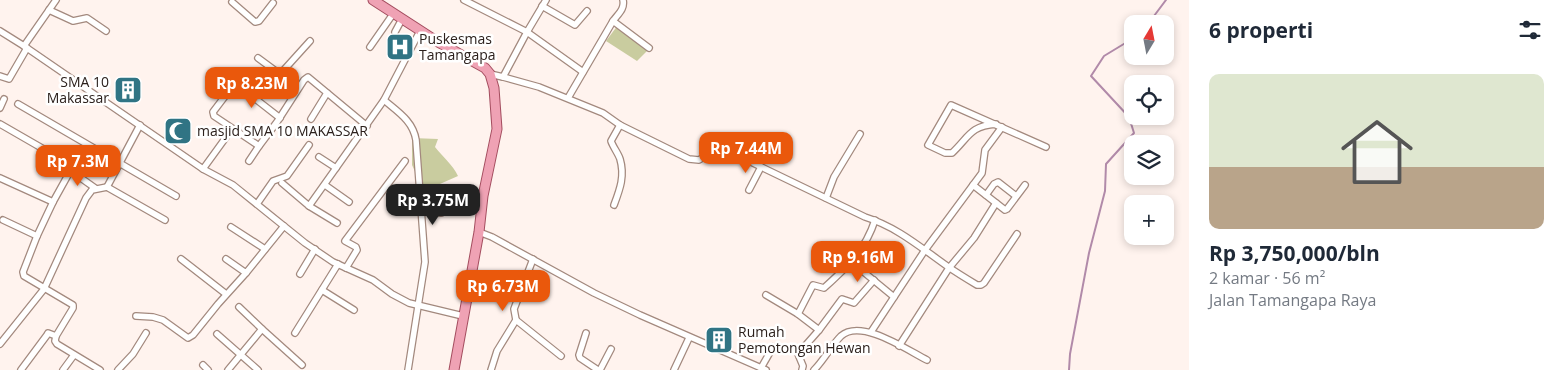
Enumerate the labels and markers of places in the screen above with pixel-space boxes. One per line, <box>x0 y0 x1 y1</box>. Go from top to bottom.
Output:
place label: Puskesmas Tamangapa <box>419 29 496 64</box>
hospital icon: Puskesmas Tamangapa <box>385 32 415 62</box>
pin: Rp 8.23M <box>200 66 304 109</box>
place label: SMA 10 Makassar <box>47 72 109 107</box>
building icon: SMA 10 Makassar <box>113 75 143 105</box>
mosque icon: masjid SMA 10 MAKASSAR <box>163 116 193 146</box>
place label: masjid SMA 10 MAKASSAR <box>197 121 368 140</box>
pin: Rp 7.44M <box>694 132 798 174</box>
pin: Rp 7.3M <box>32 144 124 187</box>
pin: Rp 3.75M <box>381 184 485 226</box>
pin: Rp 9.16M <box>806 240 910 283</box>
pin: Rp 6.73M <box>451 270 555 312</box>
place label: Rumah Pemotongan Hewan <box>738 322 871 357</box>
building icon: Rumah Pemotongan Hewan <box>704 325 734 355</box>

